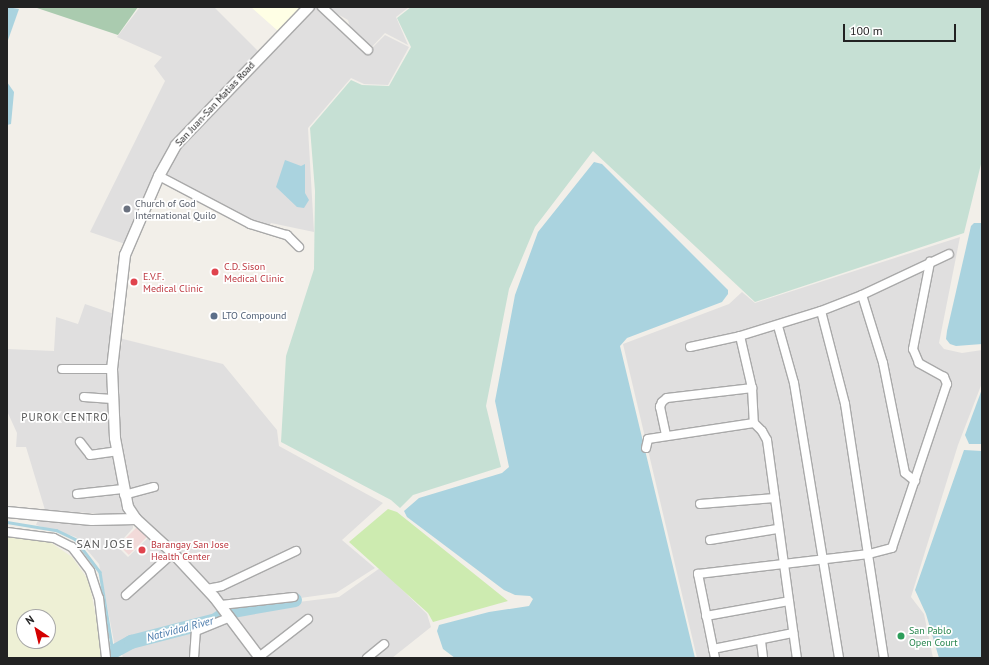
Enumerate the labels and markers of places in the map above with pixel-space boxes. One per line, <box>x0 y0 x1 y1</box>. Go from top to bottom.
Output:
place label: Church of God International Quilo <box>135 197 216 220</box>
marker: Church of God International Quilo <box>122 204 132 214</box>
place label: C.D. Sison Medical Clinic <box>224 260 284 284</box>
marker: C.D. Sison Medical Clinic <box>209 266 221 278</box>
place label: E.V.F. Medical Clinic <box>143 270 203 294</box>
marker: E.V.F. Medical Clinic <box>128 276 140 288</box>
place label: LTO Compound <box>222 310 286 322</box>
marker: LTO Compound <box>209 311 219 321</box>
place label: Barangay San Jose Health Center <box>151 538 229 562</box>
marker: Barangay San Jose Health Center <box>136 544 148 556</box>
place label: San Pablo Open Court <box>909 624 958 648</box>
marker: San Pablo Open Court <box>896 631 906 641</box>

